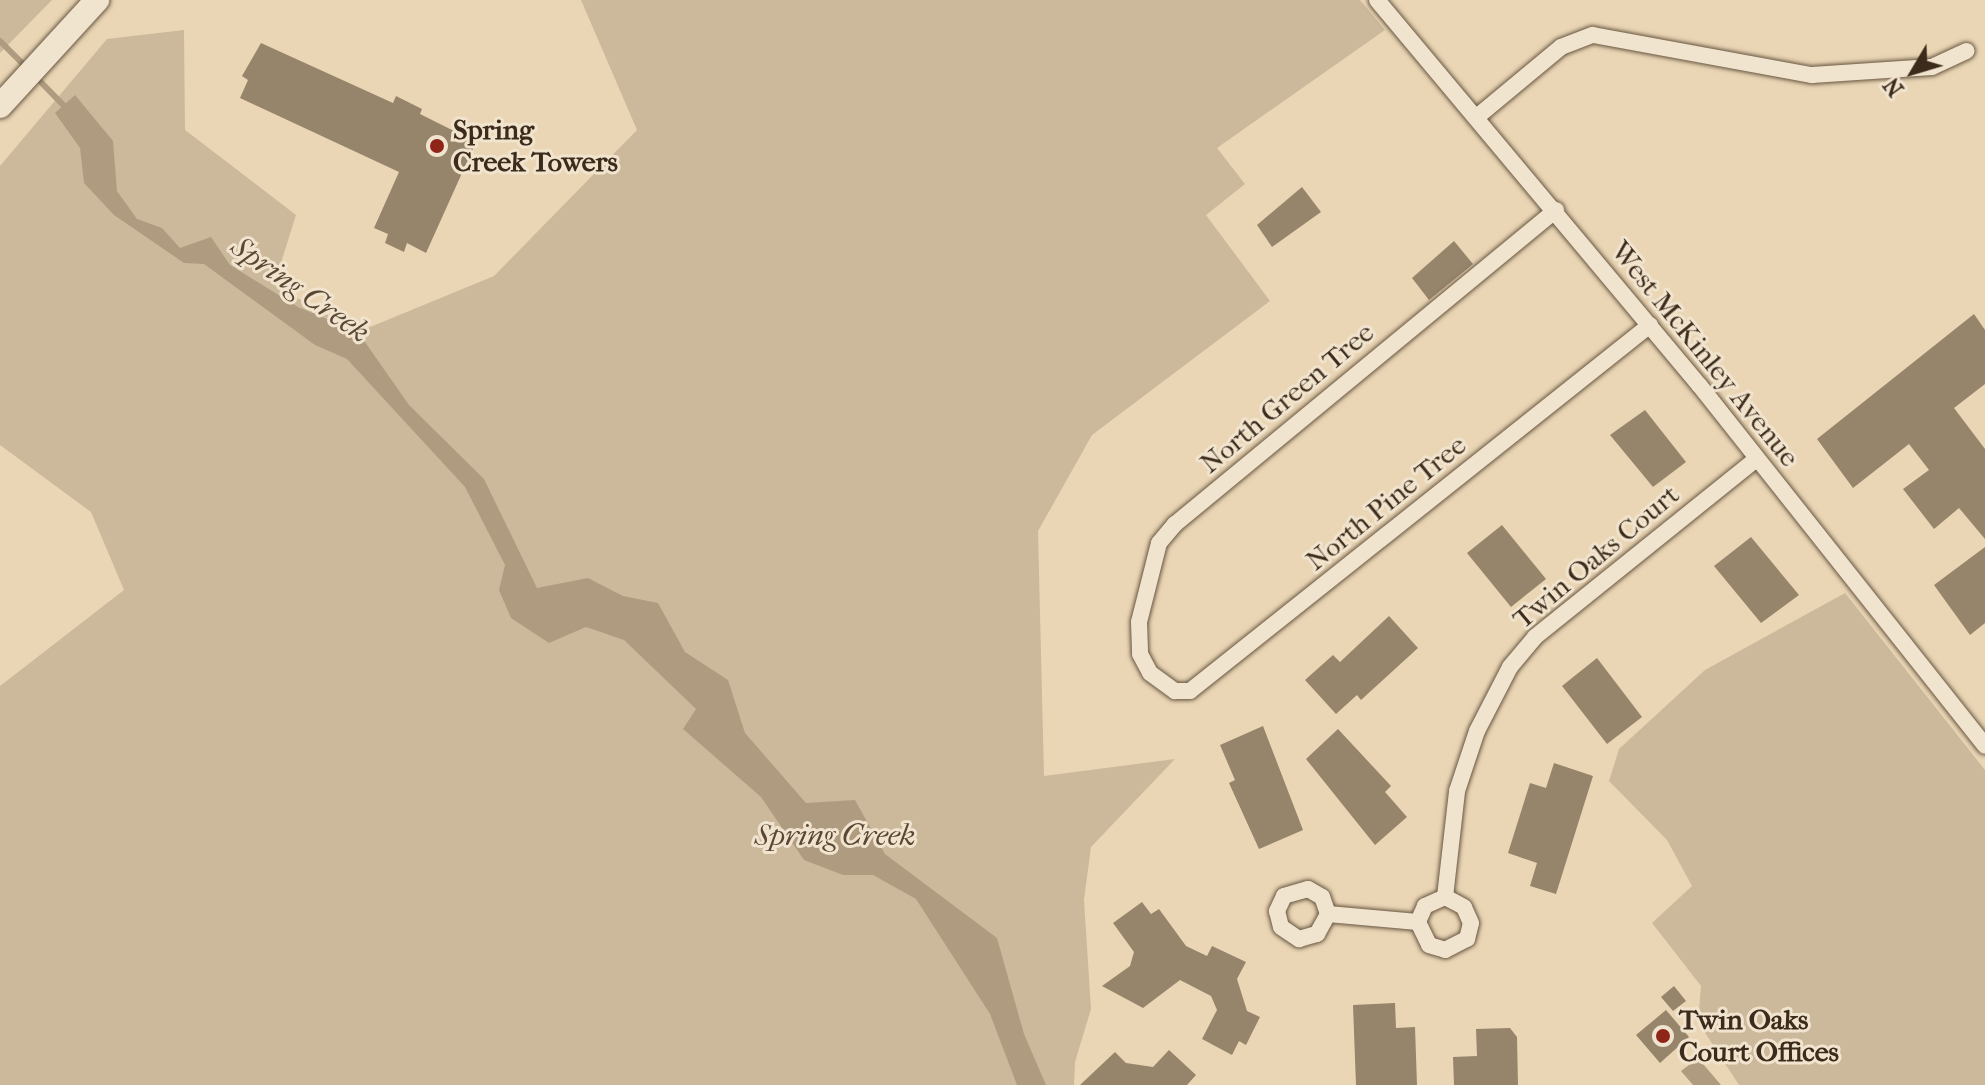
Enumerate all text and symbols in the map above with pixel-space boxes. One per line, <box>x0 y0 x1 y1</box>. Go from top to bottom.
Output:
north arrow <box>1873 32 1953 112</box>
text: N <box>1879 72 1909 101</box>
place label: Spring Creek Towers <box>453 113 618 179</box>
marker: Spring Creek Towers <box>428 137 446 155</box>
water label: Spring Creek <box>224 229 376 351</box>
street label: West McKinley Avenue <box>1604 234 1806 474</box>
street label: North Green Tree <box>1193 316 1381 480</box>
street label: North Pine Tree <box>1299 428 1473 578</box>
street label: Twin Oaks Court <box>1506 478 1686 636</box>
water label: Spring Creek <box>754 818 916 854</box>
place label: Twin Oaks Court Offices <box>1679 1003 1839 1069</box>
marker: Twin Oaks Court Offices <box>1654 1027 1672 1045</box>

